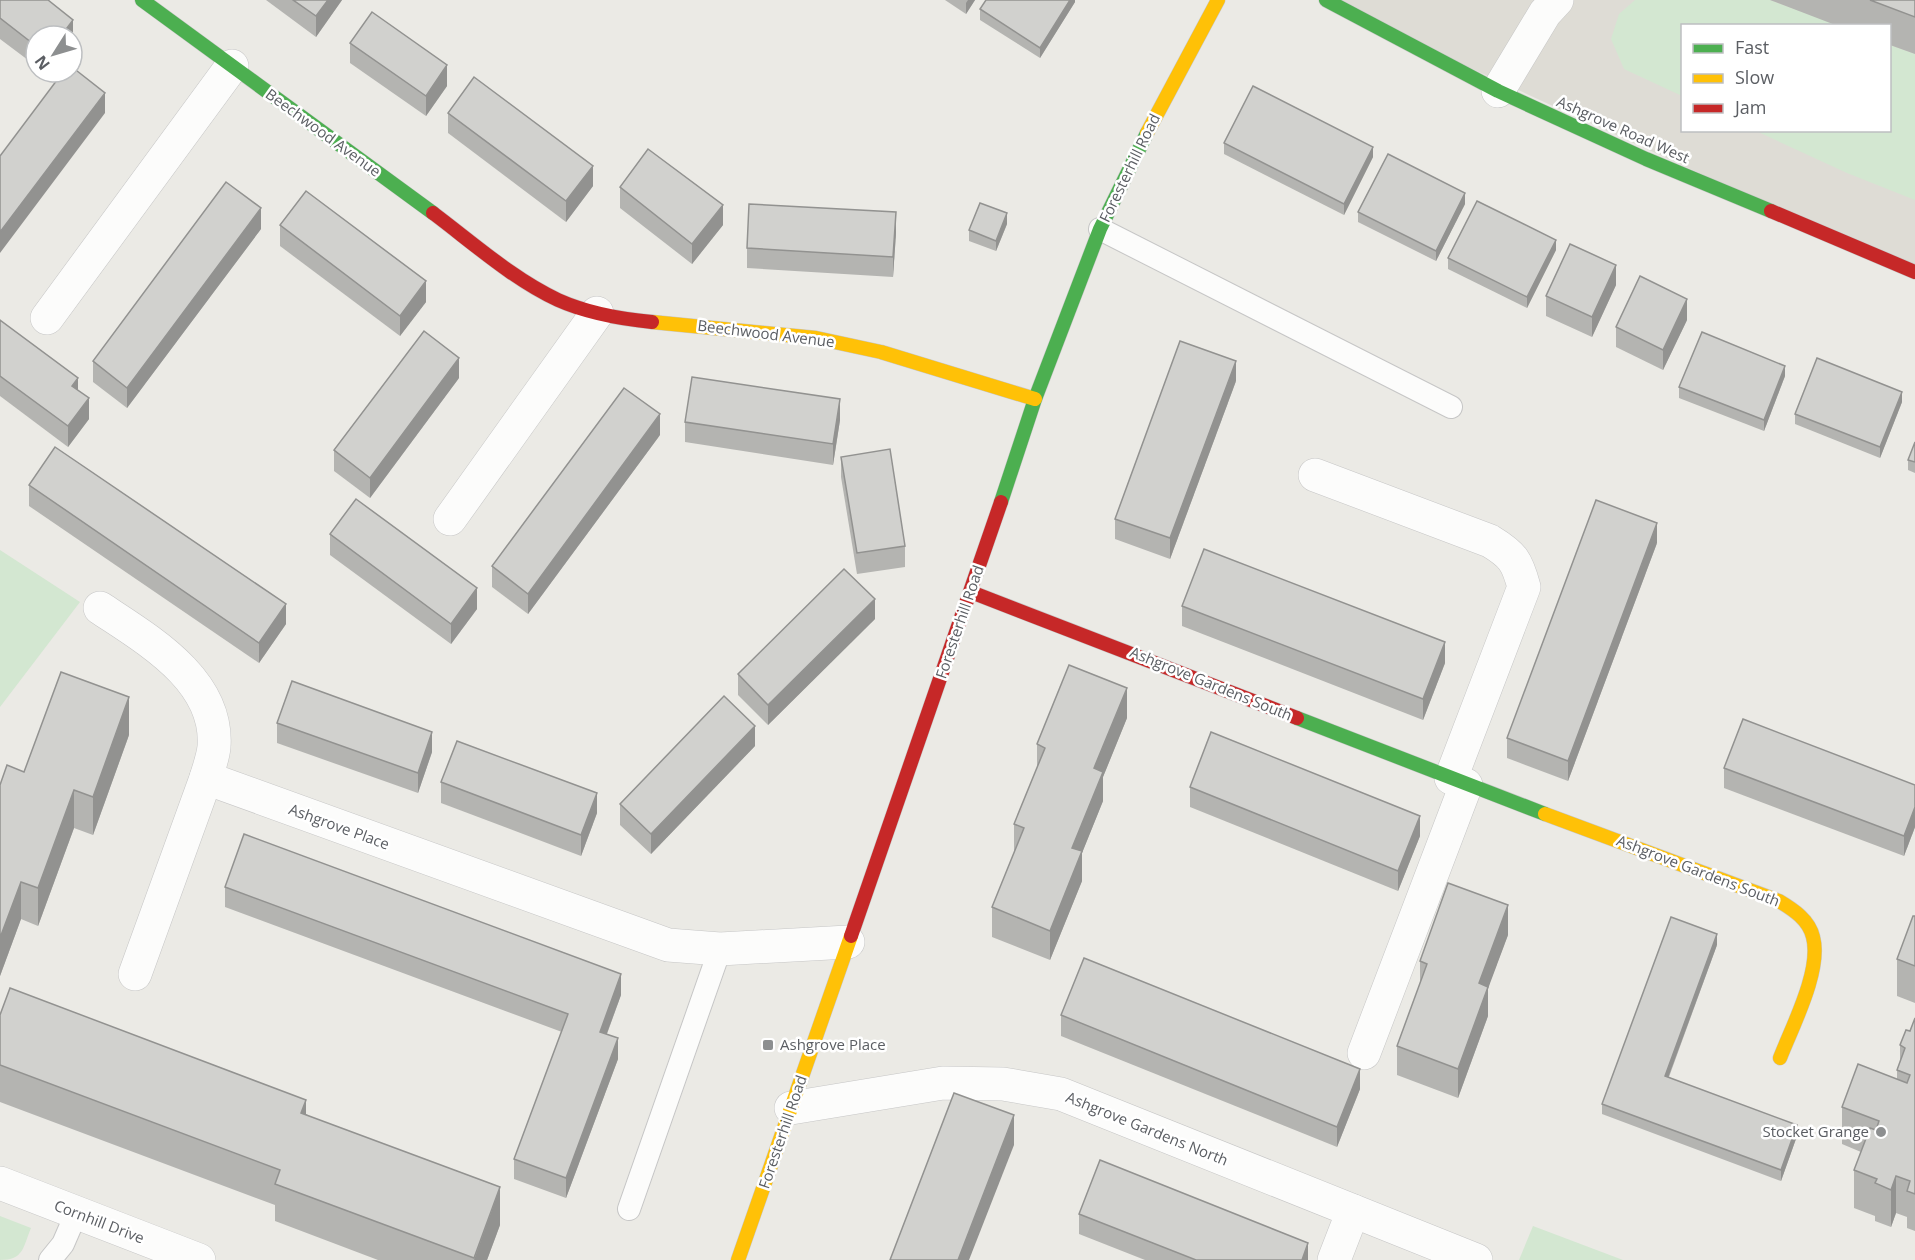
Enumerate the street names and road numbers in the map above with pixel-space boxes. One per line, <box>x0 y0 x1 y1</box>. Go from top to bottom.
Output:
street label: Beechwood Avenue <box>262 84 385 181</box>
street label: Ashgrove Road West <box>1554 91 1693 167</box>
street label: Foresterhill Road <box>1094 110 1164 225</box>
street label: Beechwood Avenue <box>696 315 836 351</box>
street label: Foresterhill Road <box>930 562 988 681</box>
street label: Ashgrove Gardens South <box>1127 641 1295 725</box>
street label: Ashgrove Place <box>286 799 392 854</box>
street label: Ashgrove Gardens South <box>1614 830 1783 910</box>
street label: Foresterhill Road <box>753 1072 811 1191</box>
street label: Ashgrove Gardens North <box>1063 1086 1231 1170</box>
street label: Cornhill Drive <box>51 1195 147 1247</box>

